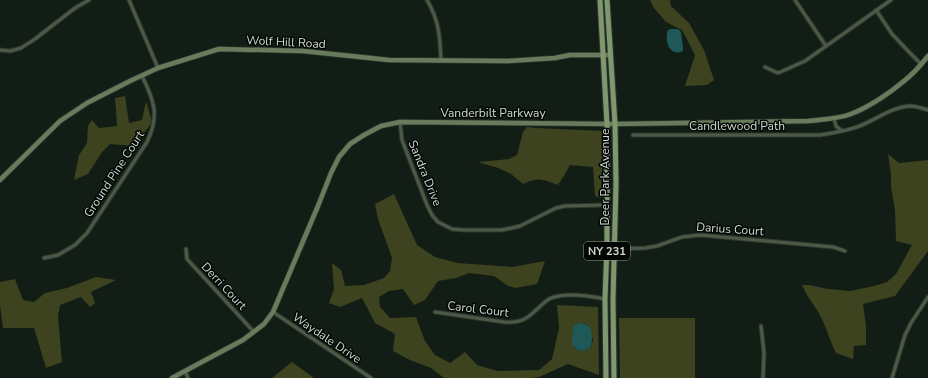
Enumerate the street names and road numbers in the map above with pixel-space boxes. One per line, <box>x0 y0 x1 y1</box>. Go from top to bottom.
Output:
street label: Wolf Hill Road <box>246 32 326 52</box>
street label: Vanderbilt Parkway <box>439 105 546 121</box>
street label: Candlewood Path <box>689 118 785 134</box>
street label: Ground Pine Court <box>80 127 148 220</box>
street label: Deer Park Avenue <box>597 129 613 225</box>
street label: Sandra Drive <box>405 138 445 208</box>
street label: Darius Court <box>696 219 765 239</box>
road number: NY 231 <box>584 242 630 260</box>
street label: Derri Court <box>198 259 251 314</box>
street label: Carol Court <box>446 297 510 321</box>
street label: Waydale Drive <box>289 309 365 367</box>

